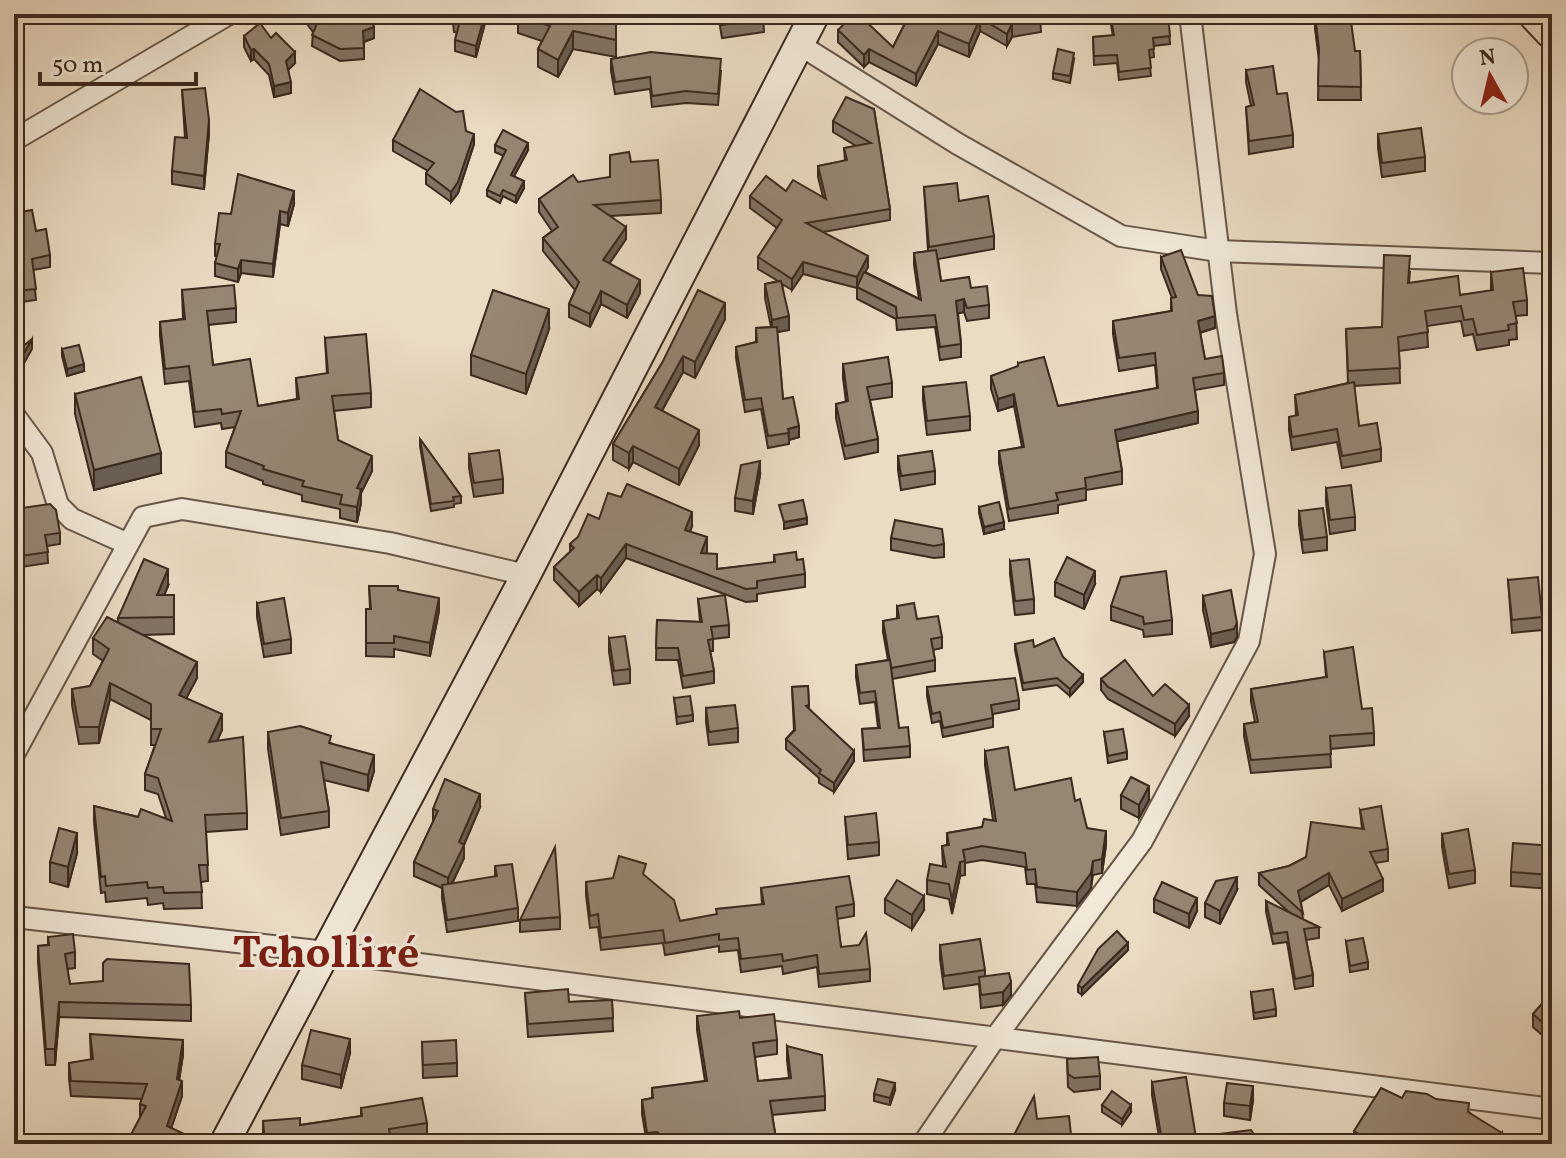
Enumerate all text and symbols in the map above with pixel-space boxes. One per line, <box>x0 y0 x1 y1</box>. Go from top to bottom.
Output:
scale bar <box>40 36 196 86</box>
north arrow <box>1450 36 1530 116</box>
text: N <box>1477 42 1498 75</box>
text: 50 m <box>52 49 104 83</box>
district label: Tcholliré <box>233 925 419 986</box>

